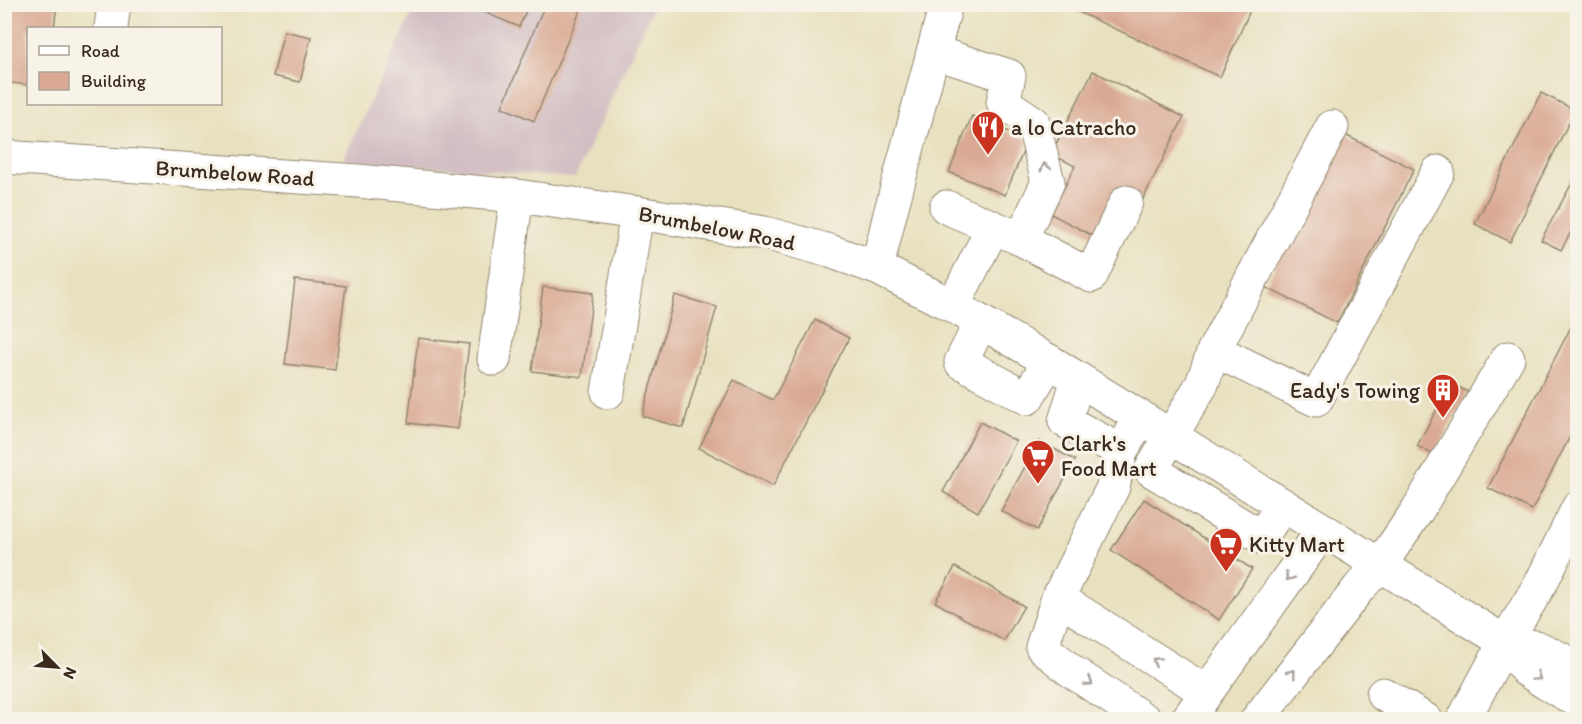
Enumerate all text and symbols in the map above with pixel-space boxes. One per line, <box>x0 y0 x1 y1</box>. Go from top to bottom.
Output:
legend <box>27 27 222 105</box>
text: Road <box>81 40 120 62</box>
text: Building <box>81 70 147 92</box>
restaurant icon: a lo Catracho <box>970 109 1006 156</box>
place label: a lo Catracho <box>1011 114 1137 141</box>
street label: Brumbelow Road <box>155 154 315 192</box>
one-way arrow <box>1039 162 1052 172</box>
street label: Brumbelow Road <box>636 200 798 256</box>
building icon: Eady's Towing <box>1425 372 1461 419</box>
place label: Eady's Towing <box>1290 377 1421 404</box>
place label: Clark's Food Mart <box>1061 430 1157 482</box>
supermarket icon: Clark's Food Mart <box>1020 438 1056 485</box>
supermarket icon: Kitty Mart <box>1208 526 1244 573</box>
place label: Kitty Mart <box>1249 531 1345 558</box>
one-way arrow <box>1285 571 1296 582</box>
north arrow <box>27 637 87 697</box>
one-way arrow <box>1152 656 1162 668</box>
text: N <box>59 664 81 682</box>
one-way arrow <box>1285 669 1296 680</box>
one-way arrow <box>1530 670 1541 681</box>
one-way arrow <box>1082 675 1093 686</box>

